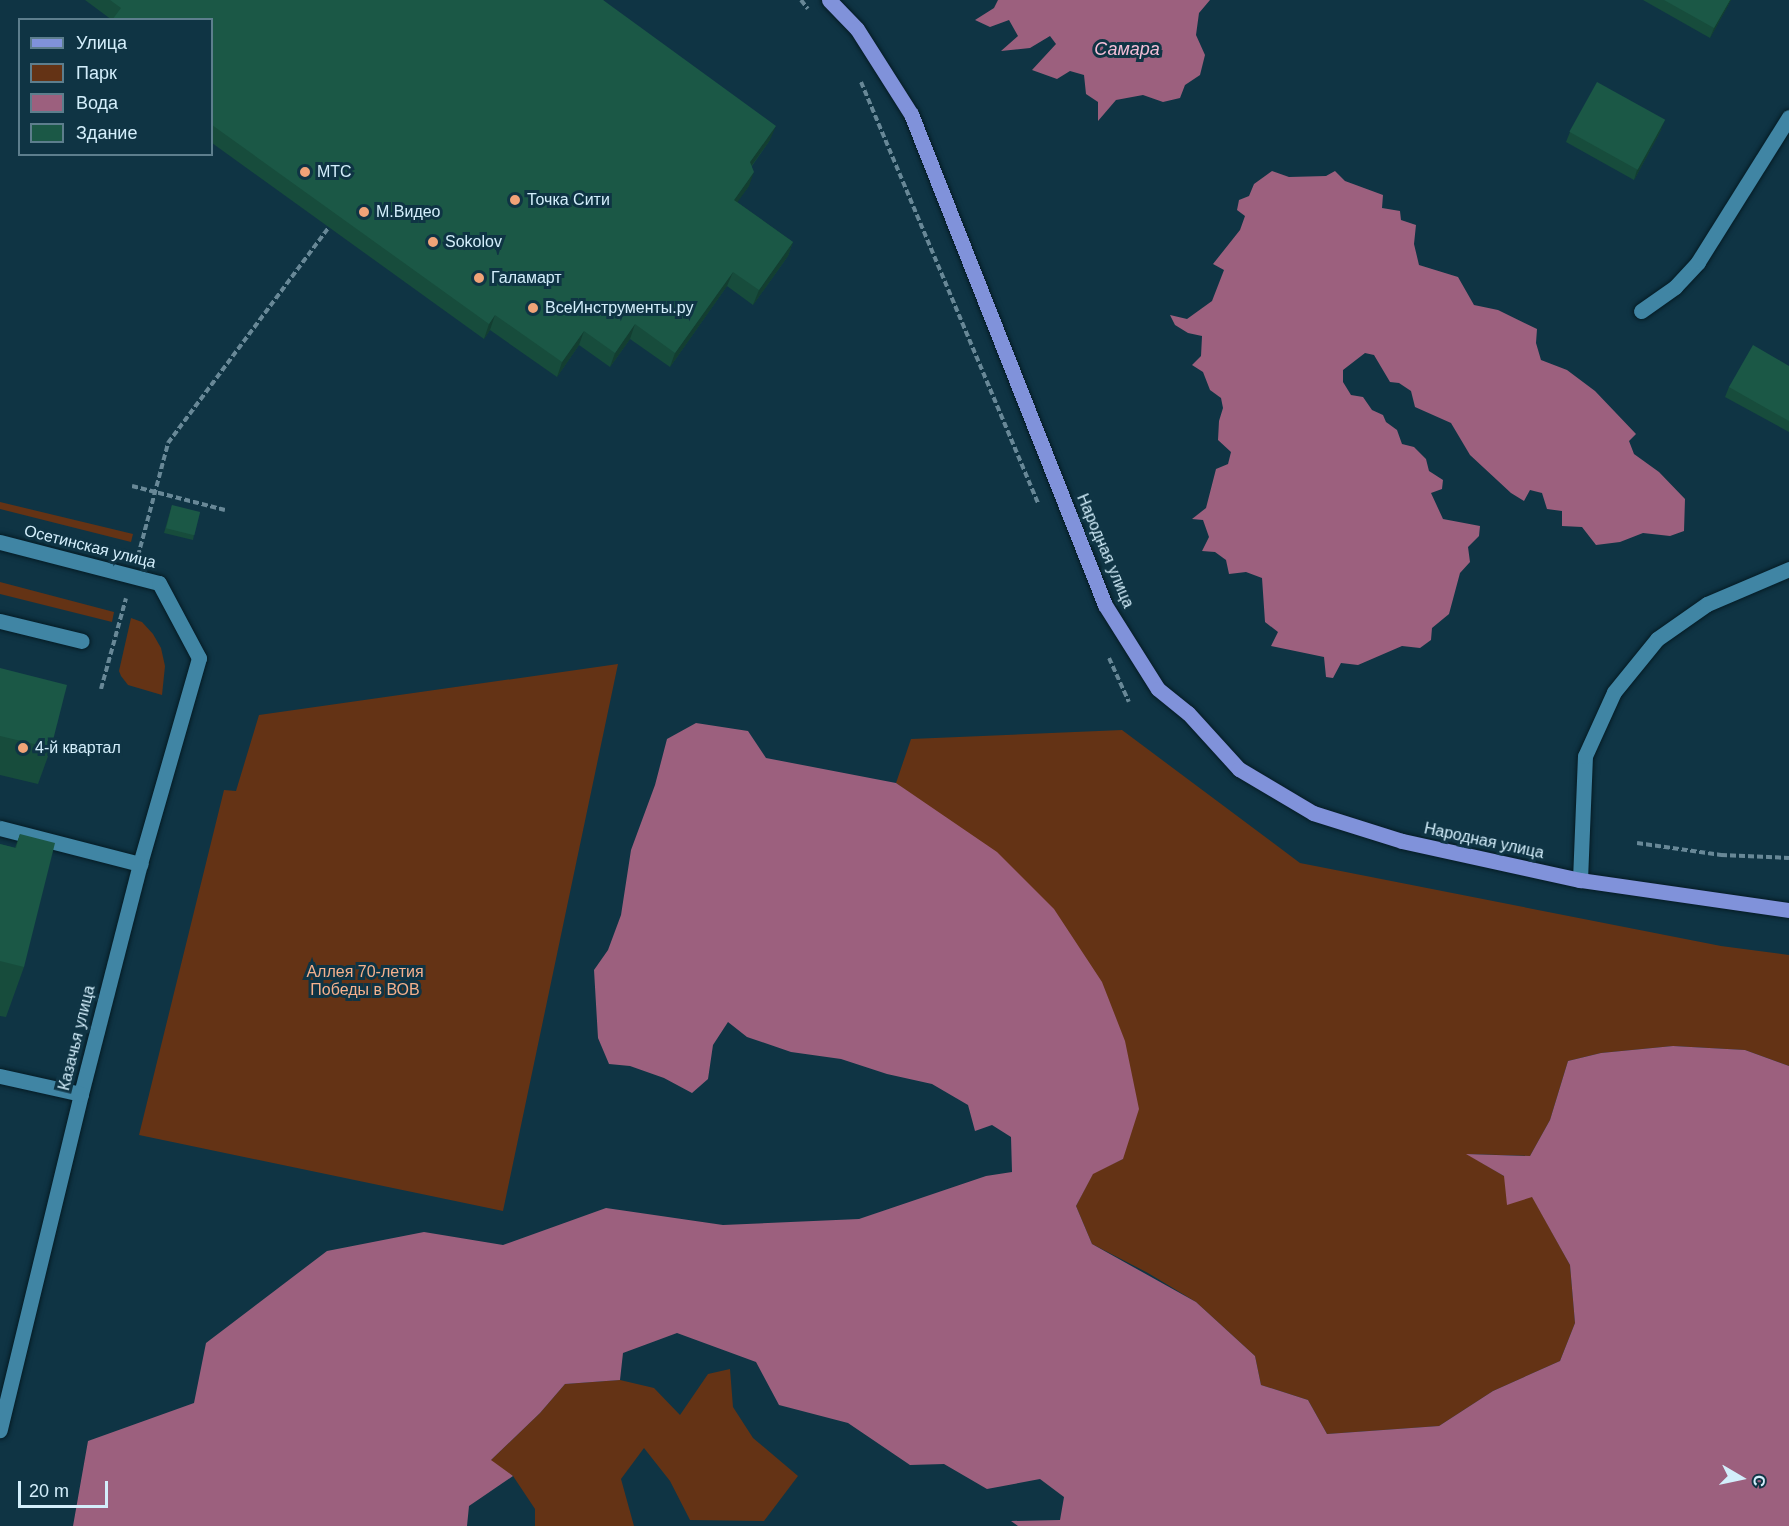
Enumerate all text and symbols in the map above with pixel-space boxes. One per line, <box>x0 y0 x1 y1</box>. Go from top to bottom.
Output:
legend <box>18 18 213 156</box>
text: Улица <box>76 33 127 53</box>
water label: Самара <box>1094 38 1160 60</box>
text: Парк <box>76 63 117 83</box>
text: Вода <box>76 93 118 113</box>
text: Здание <box>76 123 137 143</box>
place label: МТС <box>317 162 352 182</box>
marker: МТС <box>298 165 312 179</box>
place label: Точка Сити <box>527 190 610 210</box>
marker: Точка Сити <box>508 193 522 207</box>
place label: М.Видео <box>376 202 441 222</box>
marker: М.Видео <box>357 205 371 219</box>
place label: Sokolov <box>445 232 502 252</box>
marker: Sokolov <box>426 235 440 249</box>
place label: Галамарт <box>491 268 562 288</box>
marker: Галамарт <box>472 271 486 285</box>
place label: ВсеИнструменты.ру <box>545 298 694 318</box>
marker: ВсеИнструменты.ру <box>526 301 540 315</box>
street label: Народная улица <box>1072 491 1138 611</box>
street label: Осетинская улица <box>22 521 158 573</box>
place label: 4-й квартал <box>35 738 121 758</box>
marker: 4-й квартал <box>16 741 30 755</box>
street label: Народная улица <box>1422 819 1546 863</box>
park label: Аллея 70-летия Победы в ВОВ <box>306 962 424 1000</box>
street label: Казачья улица <box>55 983 99 1093</box>
north arrow <box>1711 1448 1771 1508</box>
scale bar <box>21 1469 111 1507</box>
text: С <box>1750 1474 1769 1488</box>
text: 20 m <box>29 1481 69 1501</box>

